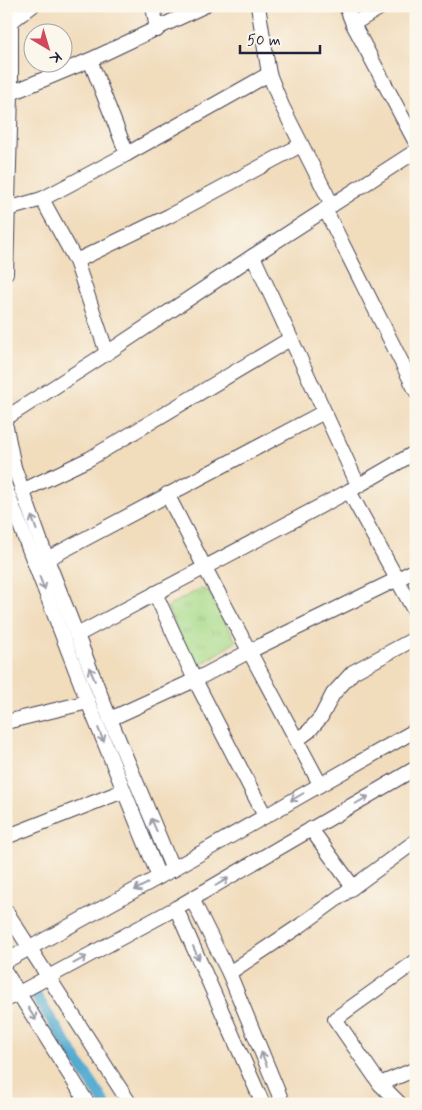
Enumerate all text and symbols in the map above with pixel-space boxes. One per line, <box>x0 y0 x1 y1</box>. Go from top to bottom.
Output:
north arrow <box>22 22 72 72</box>
scale bar <box>240 22 320 54</box>
text: 50 m <box>247 31 281 51</box>
text: K <box>45 47 65 68</box>
one-way arrow <box>29 515 38 531</box>
one-way arrow <box>38 575 47 590</box>
one-way arrow <box>87 667 96 683</box>
one-way arrow <box>96 727 106 742</box>
one-way arrow <box>290 792 305 802</box>
one-way arrow <box>355 794 369 804</box>
one-way arrow <box>149 818 158 833</box>
one-way arrow <box>215 876 229 886</box>
one-way arrow <box>134 882 149 892</box>
one-way arrow <box>192 945 202 960</box>
one-way arrow <box>72 955 87 964</box>
one-way arrow <box>28 1007 38 1021</box>
one-way arrow <box>259 1052 268 1067</box>

